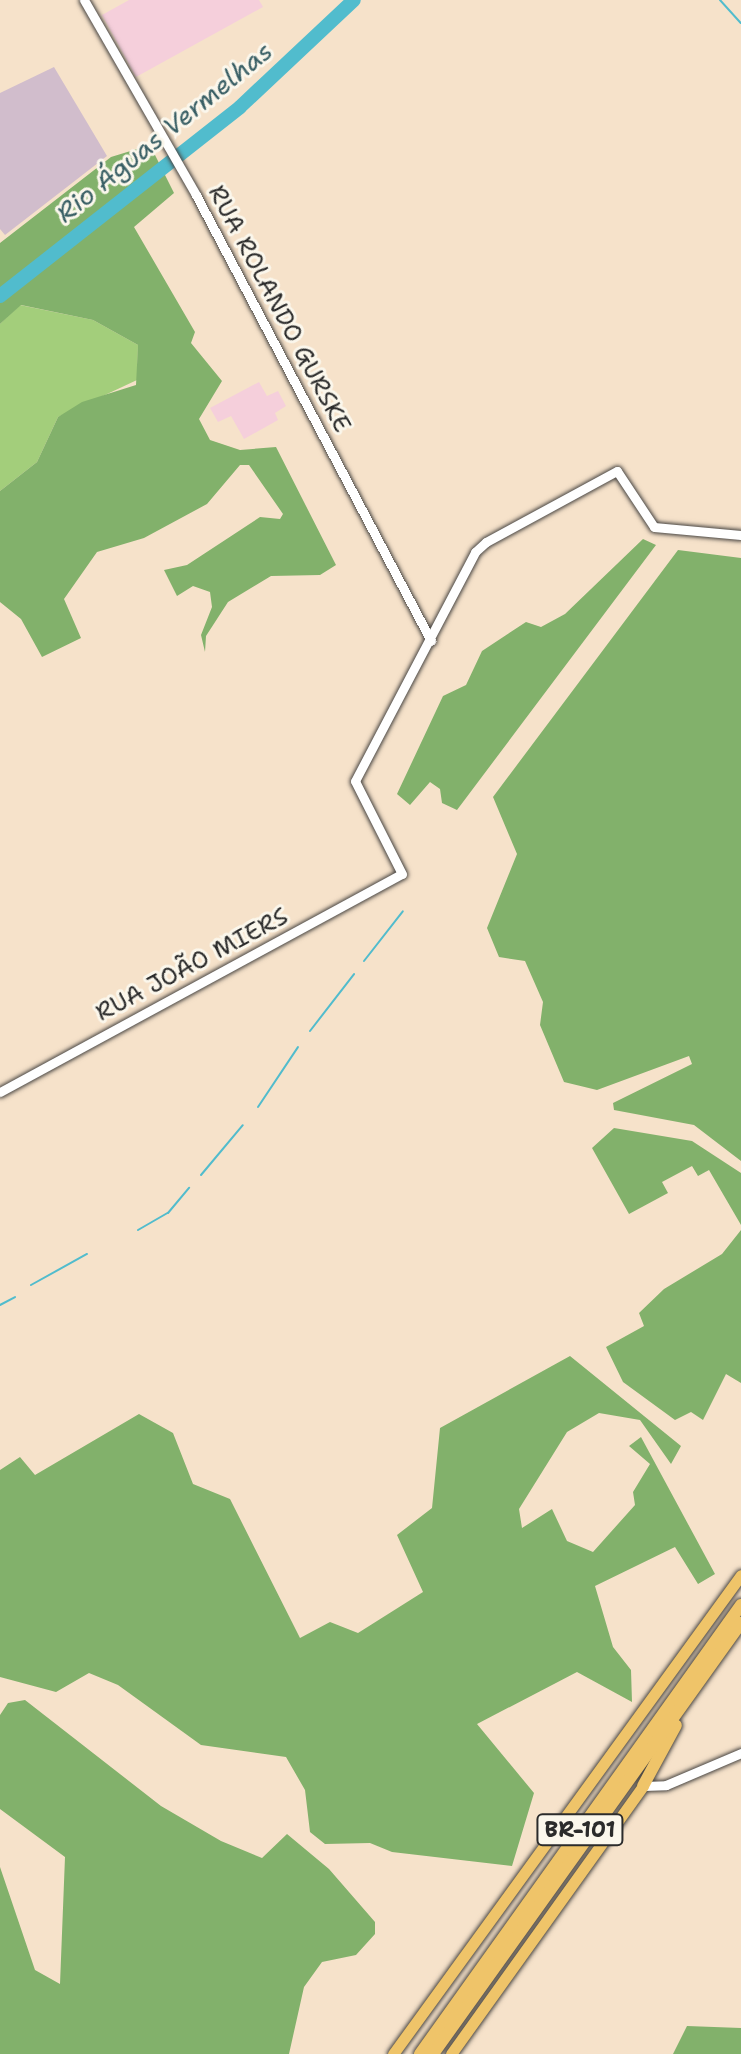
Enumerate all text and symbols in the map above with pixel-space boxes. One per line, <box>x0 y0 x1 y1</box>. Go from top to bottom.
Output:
water label: Rio Águas Vermelhas <box>50 35 278 229</box>
street label: RUA ROLANDO GURSKE <box>202 181 356 437</box>
street label: RUA JOÃO MIERS <box>91 902 293 1028</box>
road number: BR-101 <box>536 1812 624 1848</box>

